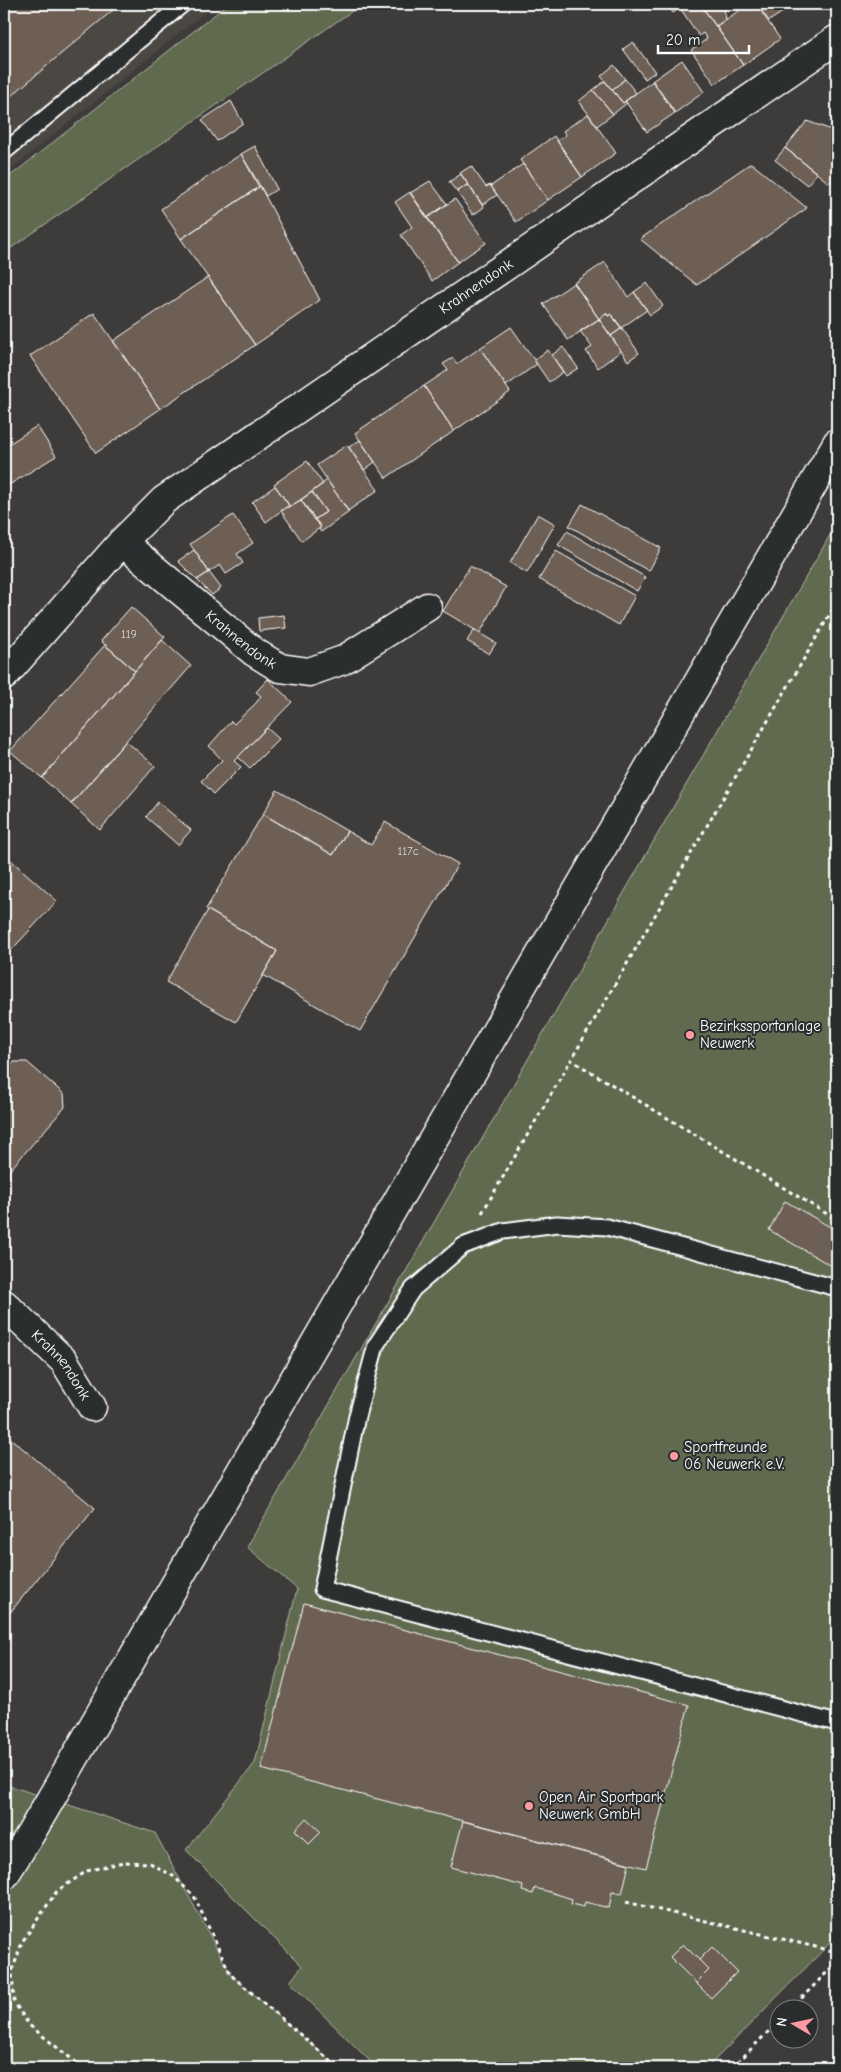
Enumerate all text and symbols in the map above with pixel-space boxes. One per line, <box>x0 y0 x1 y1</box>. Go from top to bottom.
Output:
scale bar <box>658 22 750 54</box>
text: 20 m <box>666 31 700 49</box>
street label: Krahnendonk <box>436 254 517 318</box>
street label: Krahnendonk <box>202 606 281 673</box>
house number: 119 <box>121 627 137 641</box>
house number: 117c <box>398 844 419 858</box>
place label: Bezirkssportanlage Neuwerk <box>700 1017 821 1052</box>
marker: Bezirkssportanlage Neuwerk <box>684 1029 696 1041</box>
street label: Krahnendonk <box>28 1326 95 1404</box>
place label: Sportfreunde 06 Neuwerk e.V. <box>684 1438 784 1473</box>
marker: Sportfreunde 06 Neuwerk e.V. <box>668 1450 680 1462</box>
place label: Open Air Sportpark Neuwerk GmbH <box>539 1788 665 1823</box>
marker: Open Air Sportpark Neuwerk GmbH <box>523 1800 535 1812</box>
north arrow <box>768 2000 818 2050</box>
text: N <box>773 2016 791 2028</box>

